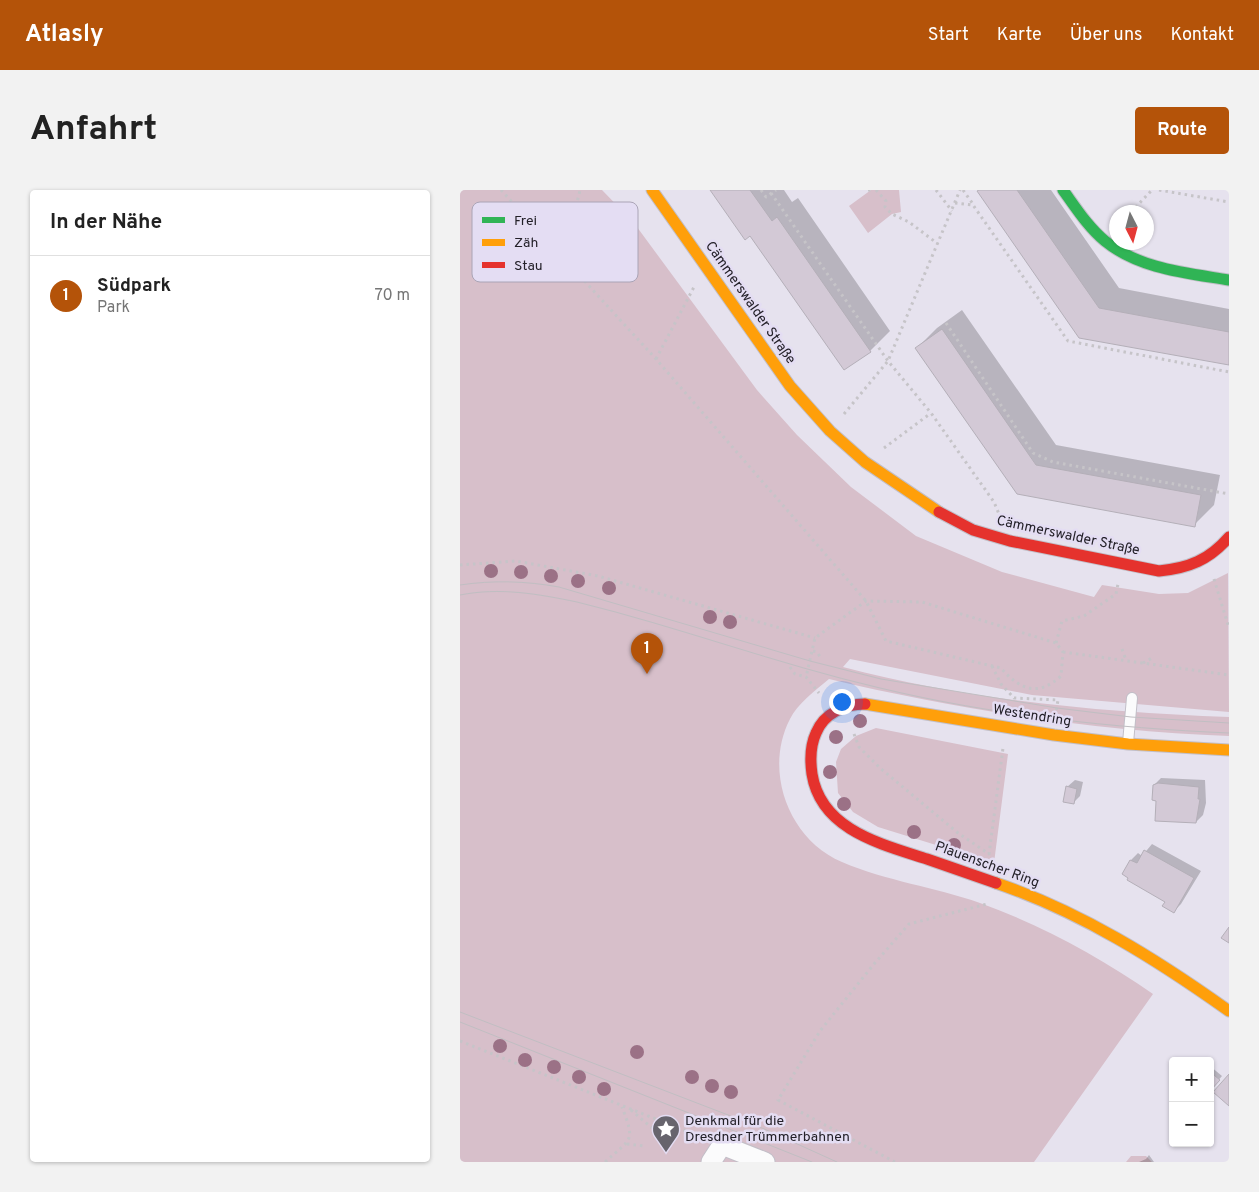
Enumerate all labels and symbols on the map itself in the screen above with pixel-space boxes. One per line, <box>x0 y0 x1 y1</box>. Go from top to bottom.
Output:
legend <box>472 202 638 282</box>
north arrow <box>1109 205 1154 250</box>
text: Frei <box>514 213 537 230</box>
text: Zäh <box>514 235 538 252</box>
street label: Cämmerswalder Straße <box>701 238 799 368</box>
text: Stau <box>514 258 543 275</box>
street label: Cämmerswalder Straße <box>995 513 1141 559</box>
pin: 1 <box>631 633 663 674</box>
your location <box>829 689 855 715</box>
street label: Westendring <box>992 701 1072 731</box>
street label: Plauenscher Ring <box>932 838 1042 892</box>
place label: Denkmal für die Dresdner Trümmerbahnen <box>685 1113 850 1146</box>
place icon: Denkmal für die Dresdner Trümmerbahnen <box>651 1114 681 1153</box>

